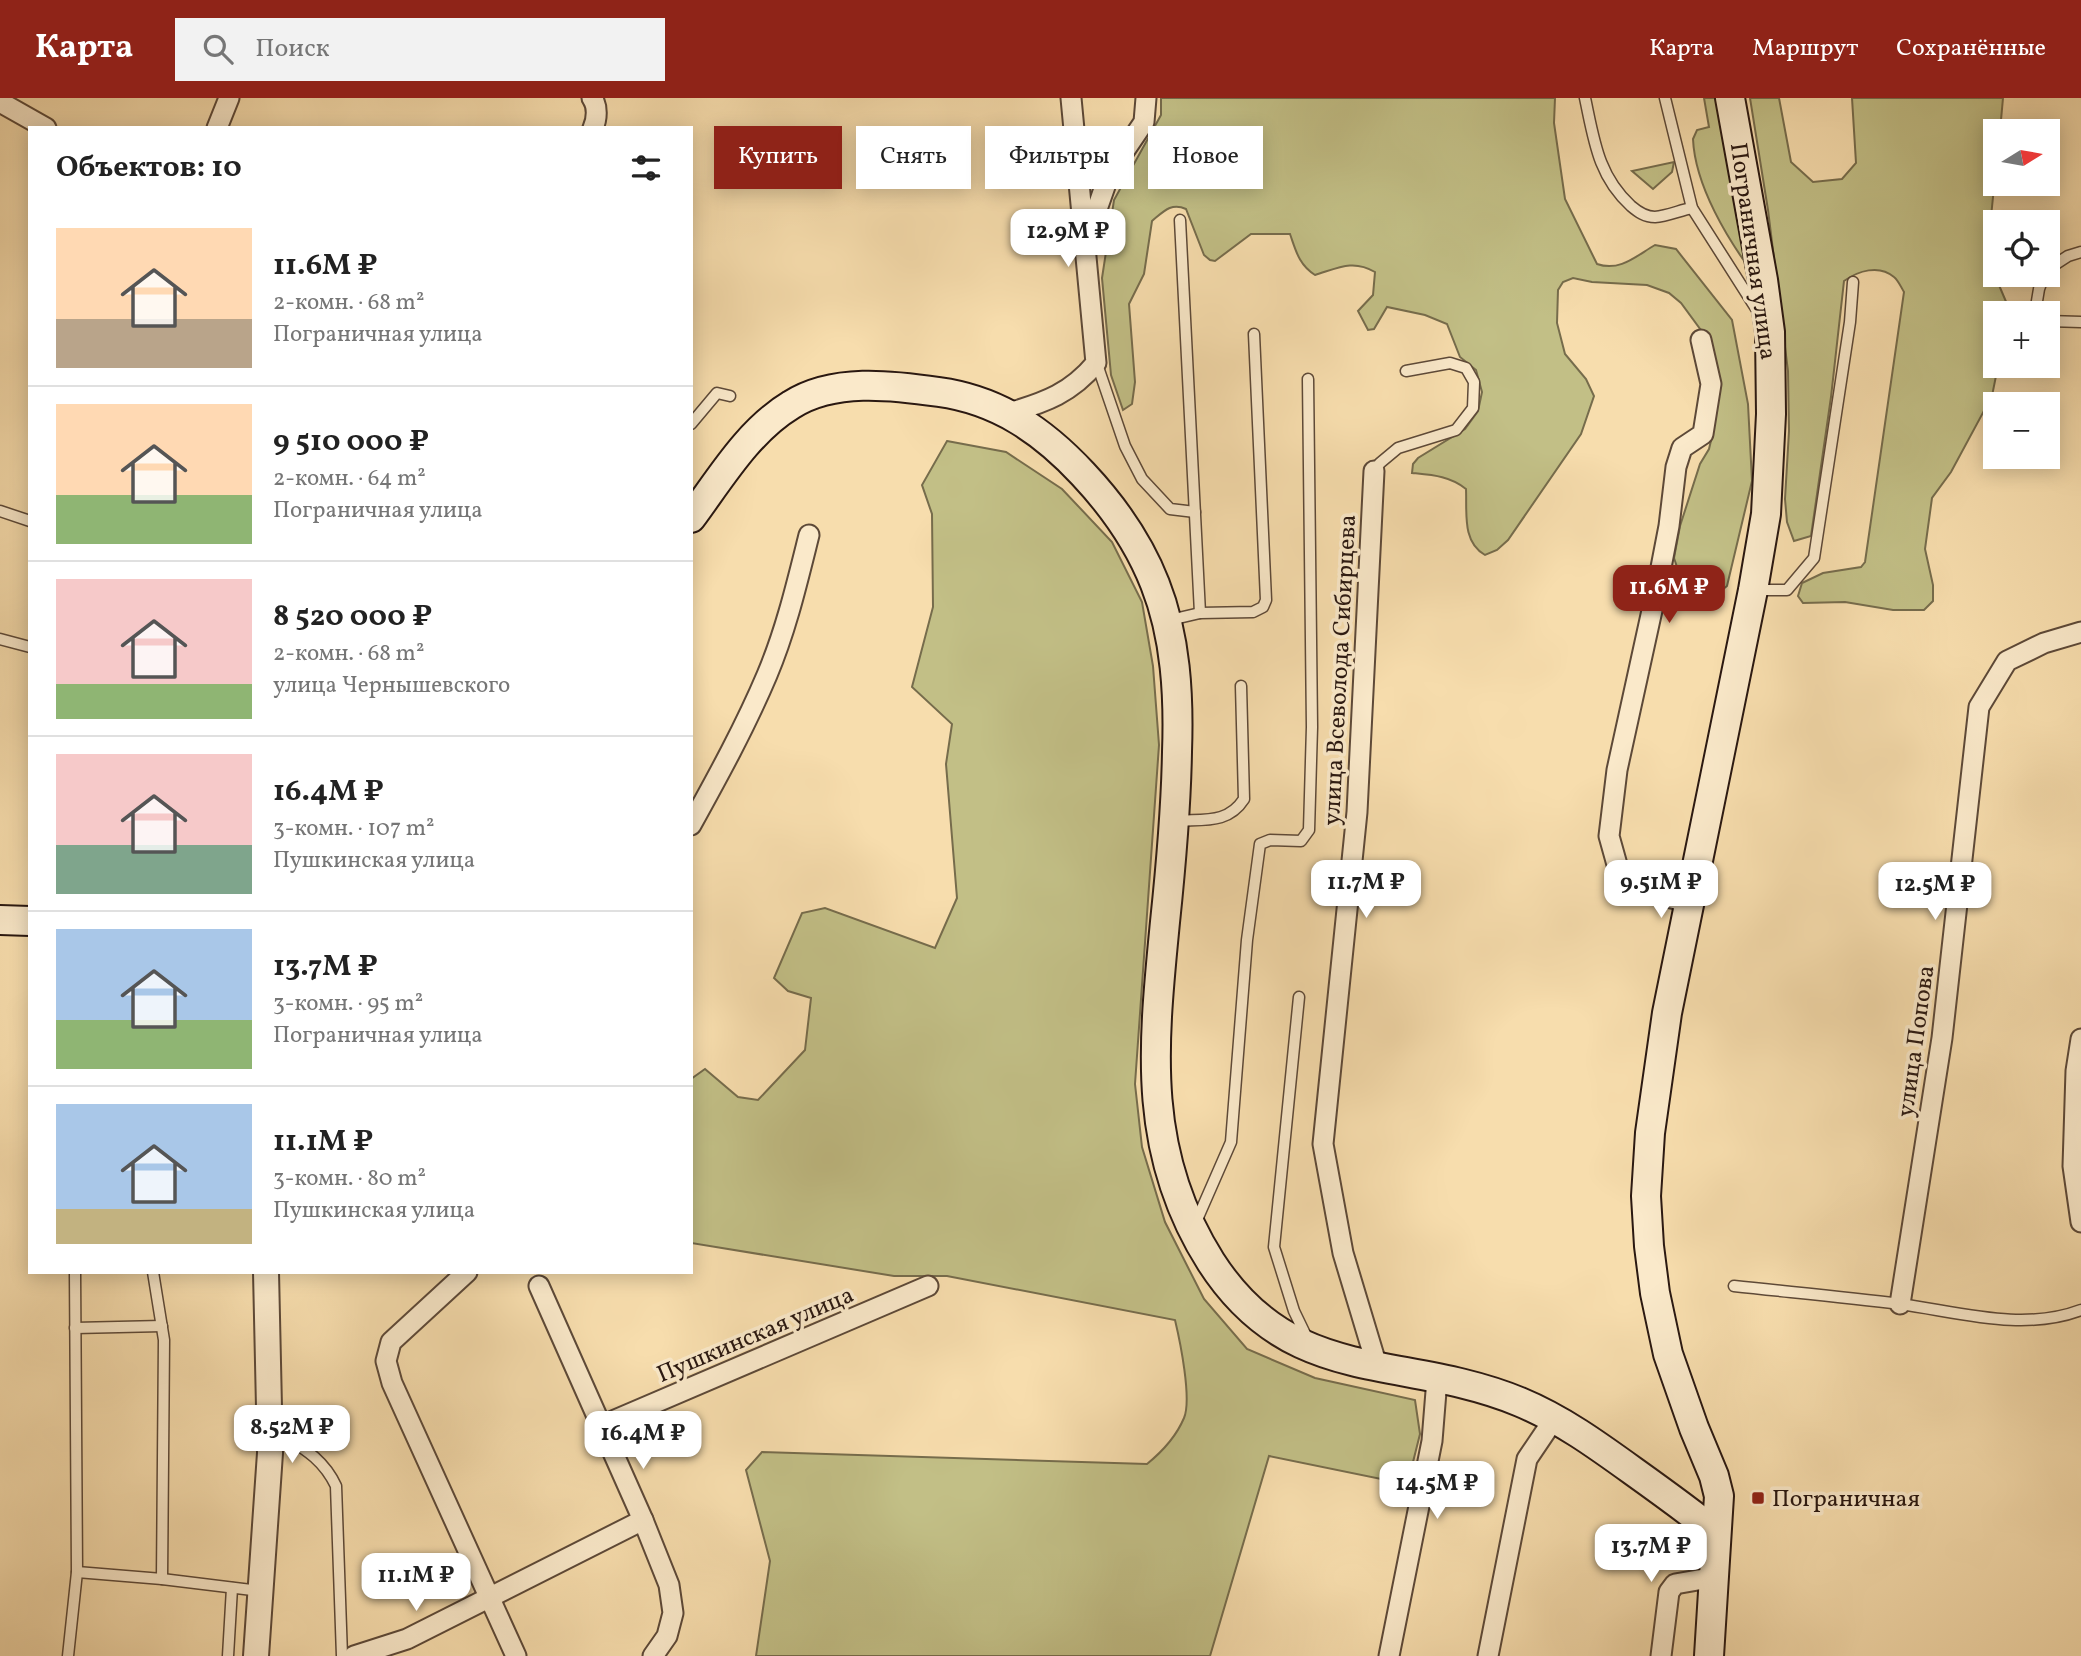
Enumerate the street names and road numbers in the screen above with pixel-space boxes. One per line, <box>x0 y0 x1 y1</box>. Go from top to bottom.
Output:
street label: Пограничная улица <box>1720 141 1784 362</box>
street label: улица Всеволода Сибирцева <box>1316 514 1366 827</box>
street label: улица Попова <box>1889 963 1944 1119</box>
street label: Пушкинская улица <box>652 1279 860 1393</box>

